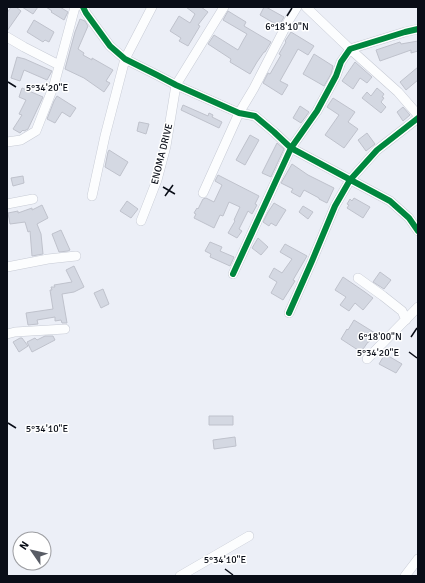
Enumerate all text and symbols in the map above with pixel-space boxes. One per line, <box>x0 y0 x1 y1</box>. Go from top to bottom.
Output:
text: 6°18'10"N <box>265 21 309 33</box>
text: 5°34'20"E <box>26 82 68 94</box>
street label: ENOMA DRIVE <box>149 122 175 186</box>
text: 6°18'00"N <box>358 331 402 343</box>
text: 5°34'20"E <box>357 347 399 359</box>
text: 5°34'10"E <box>26 423 68 435</box>
north arrow <box>12 531 52 571</box>
text: N <box>17 539 32 552</box>
text: 5°34'10"E <box>204 554 246 566</box>

